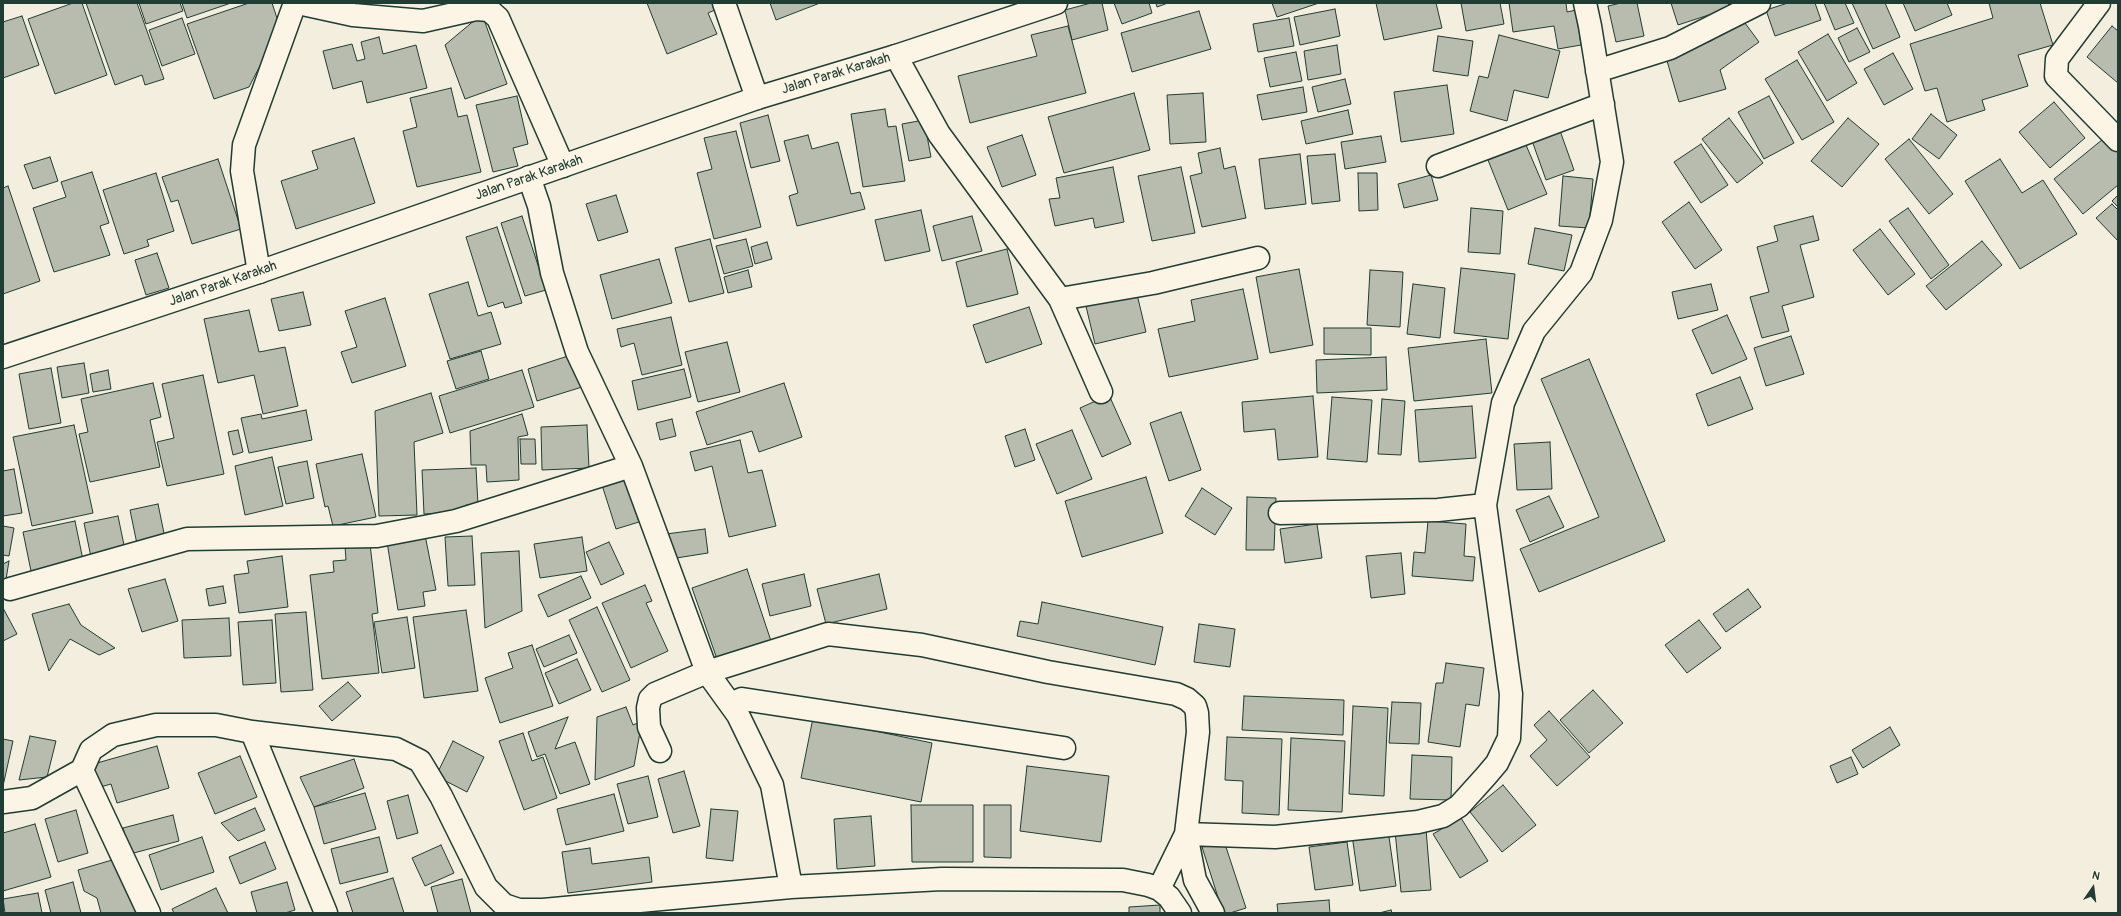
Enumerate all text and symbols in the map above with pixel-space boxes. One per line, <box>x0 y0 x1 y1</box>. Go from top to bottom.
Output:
street label: Jalan Parak Karakah <box>779 49 893 99</box>
street label: Jalan Parak Karakah <box>473 152 585 204</box>
street label: Jalan Parak Karakah <box>167 258 279 310</box>
north arrow <box>2073 868 2113 908</box>
text: N <box>2091 869 2101 883</box>

